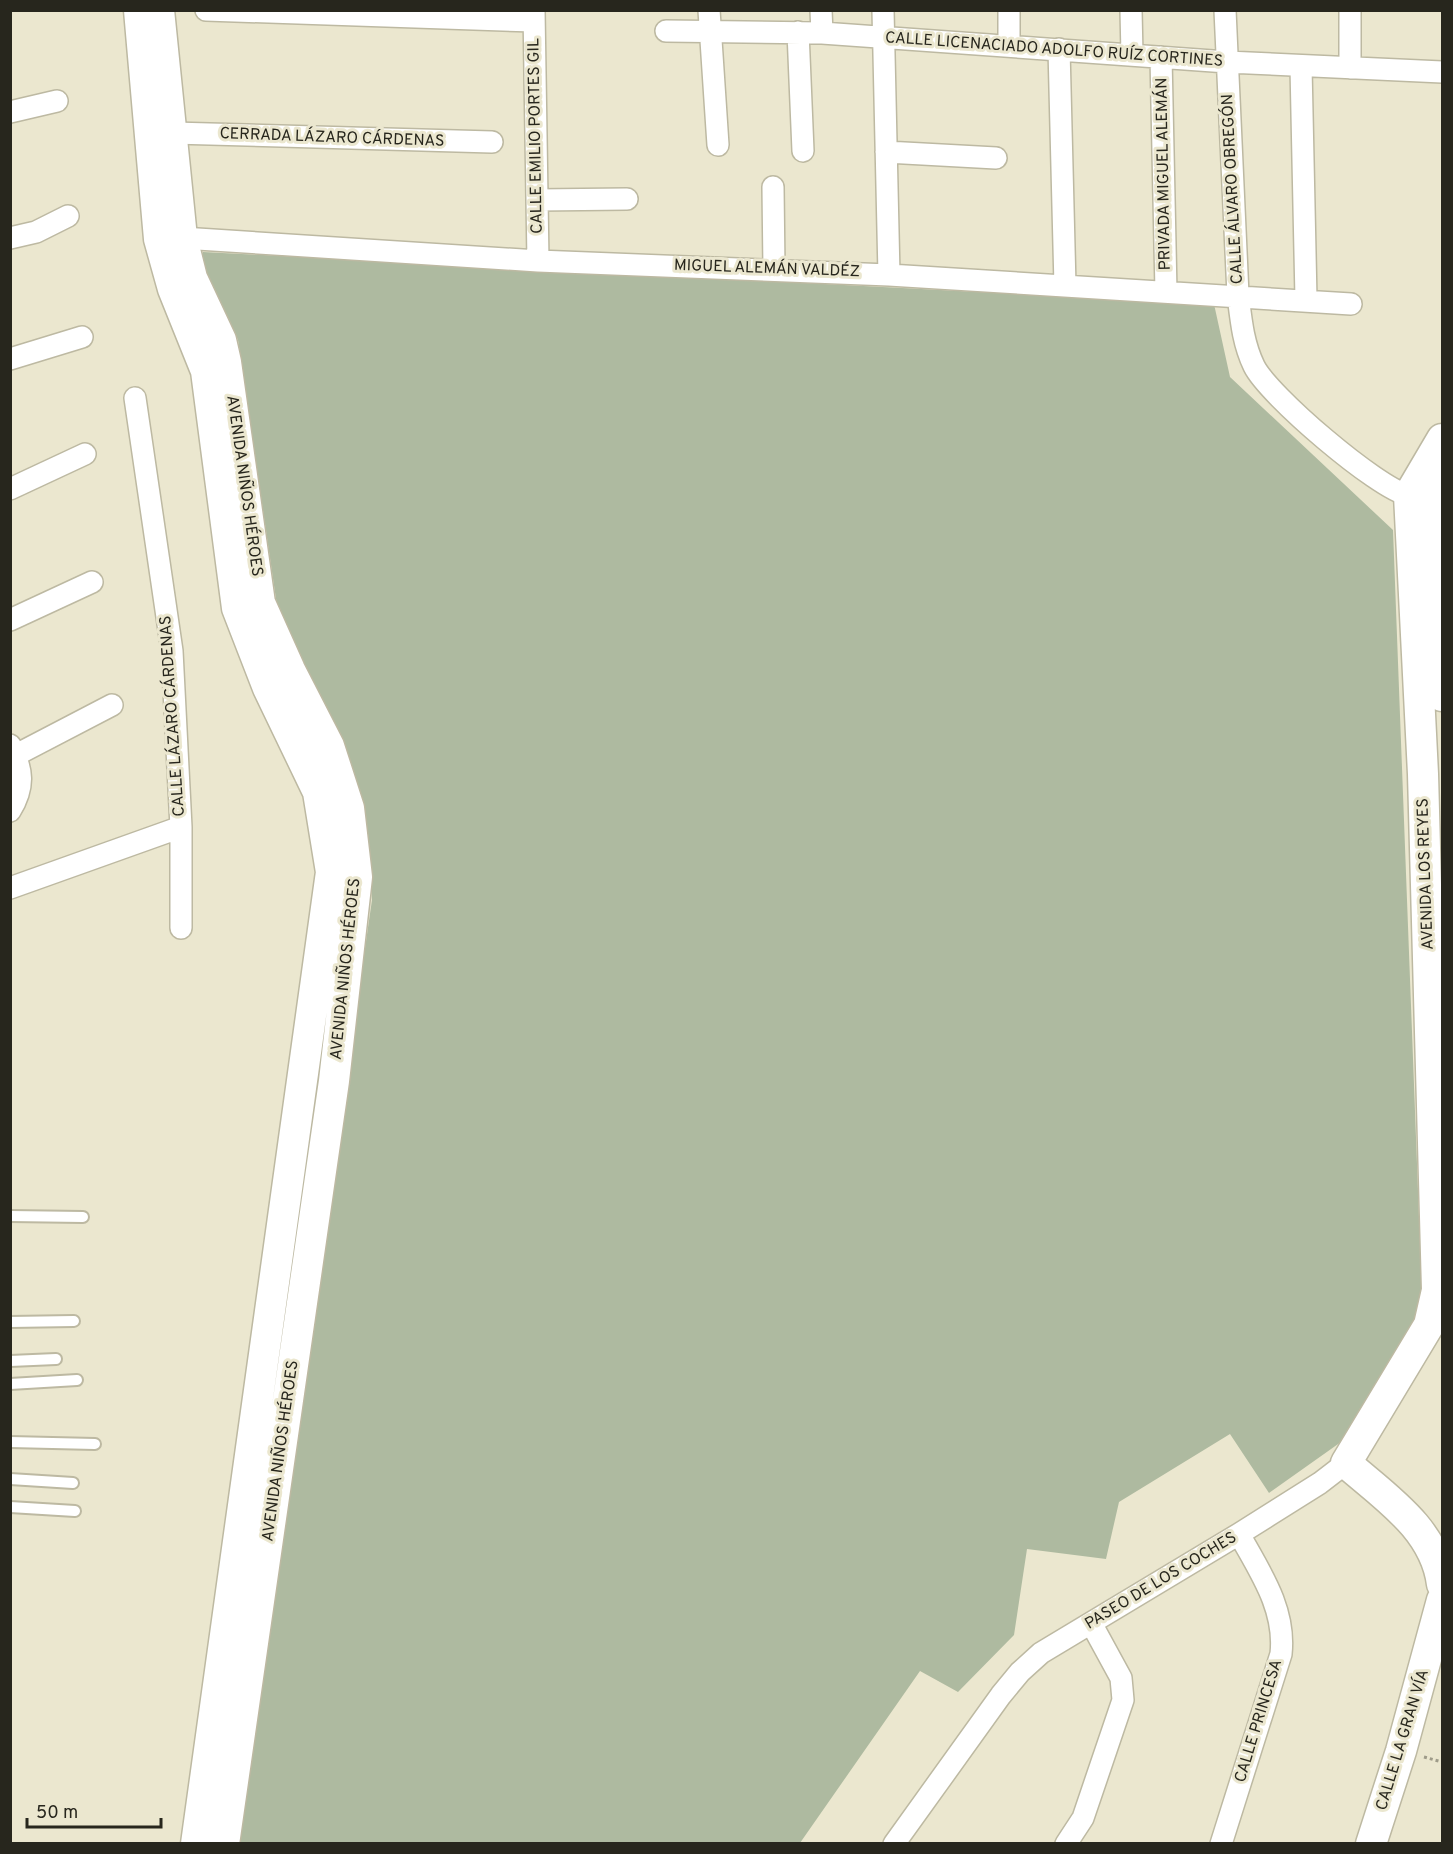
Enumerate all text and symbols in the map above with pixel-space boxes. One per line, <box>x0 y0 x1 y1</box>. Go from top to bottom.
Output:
street label: CALLE LICENACIADO ADOLFO RUÍZ CORTINES <box>884 26 1224 72</box>
street label: CALLE EMILIO PORTES GIL <box>524 38 548 234</box>
street label: PRIVADA MIGUEL ALEMÁN <box>1150 77 1176 271</box>
street label: CALLE ÁLVARO OBREGÓN <box>1216 93 1248 285</box>
street label: CERRADA LÁZARO CÁRDENAS <box>219 122 445 152</box>
street label: MIGUEL ALEMÁN VALDÉZ <box>674 254 861 282</box>
street label: AVENIDA NIÑOS HÉROES <box>221 394 270 578</box>
street label: CALLE LÁZARO CÁRDENAS <box>154 615 190 817</box>
street label: AVENIDA LOS REYES <box>1413 798 1439 950</box>
street label: AVENIDA NIÑOS HÉROES <box>324 877 365 1061</box>
street label: AVENIDA NIÑOS HÉROES <box>255 1359 304 1543</box>
street label: PASEO DE LOS COCHES <box>1081 1528 1241 1634</box>
street label: CALLE PRINCESA <box>1231 1657 1287 1785</box>
street label: CALLE LA GRAN VÍA <box>1370 1666 1434 1813</box>
scale bar <box>27 1791 160 1829</box>
text: 50 m <box>36 1802 78 1825</box>

